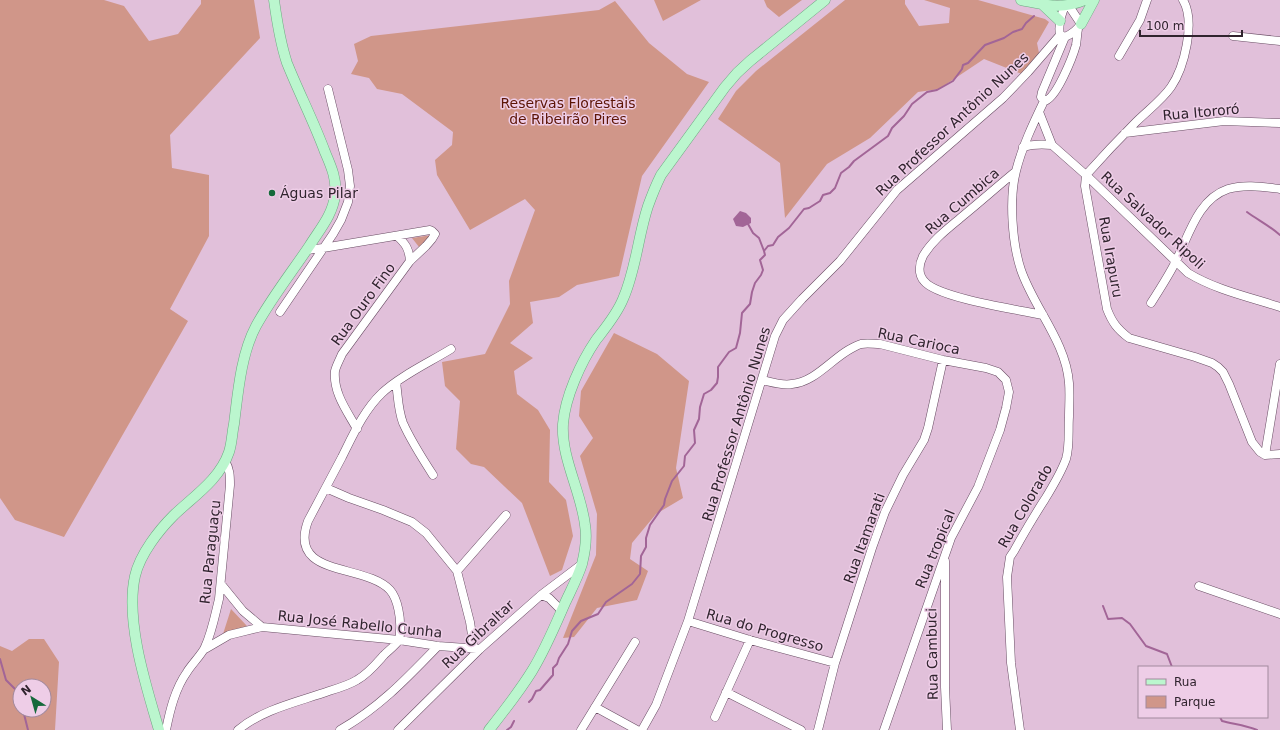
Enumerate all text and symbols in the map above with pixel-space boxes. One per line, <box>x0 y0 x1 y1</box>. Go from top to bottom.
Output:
scale bar <box>1140 12 1242 38</box>
text: 100 m <box>1146 19 1184 33</box>
street label: Rua Professor Antônio Nunes <box>872 49 1032 199</box>
park label: Reservas Florestais de Ribeirão Pires <box>500 95 636 127</box>
street label: Rua Itororó <box>1162 101 1240 123</box>
street label: Rua Cumbica <box>922 165 1002 237</box>
street label: Rua Salvador Ripoli <box>1098 168 1208 272</box>
place label: Águas Pilar <box>280 185 358 201</box>
marker: Águas Pilar <box>267 188 277 198</box>
street label: Rua Irapuru <box>1096 215 1126 299</box>
street label: Rua Ouro Fino <box>328 260 398 348</box>
street label: Rua Carioca <box>876 324 962 358</box>
street label: Rua Professor Antônio Nunes <box>699 325 773 523</box>
street label: Rua Colorado <box>995 461 1055 551</box>
street label: Rua Itamarati <box>840 491 888 585</box>
street label: Rua Paraguaçu <box>197 499 223 605</box>
street label: Rua tropical <box>912 507 958 591</box>
street label: Rua Gibraltar <box>439 596 518 671</box>
street label: Rua do Progresso <box>705 606 825 654</box>
street label: Rua José Rabello Cunha <box>277 607 443 641</box>
street label: Rua Cambuci <box>923 608 941 700</box>
legend <box>1138 666 1268 718</box>
text: Rua <box>1174 675 1197 689</box>
north arrow <box>12 678 52 718</box>
text: N <box>19 682 34 698</box>
text: Parque <box>1174 695 1215 709</box>

